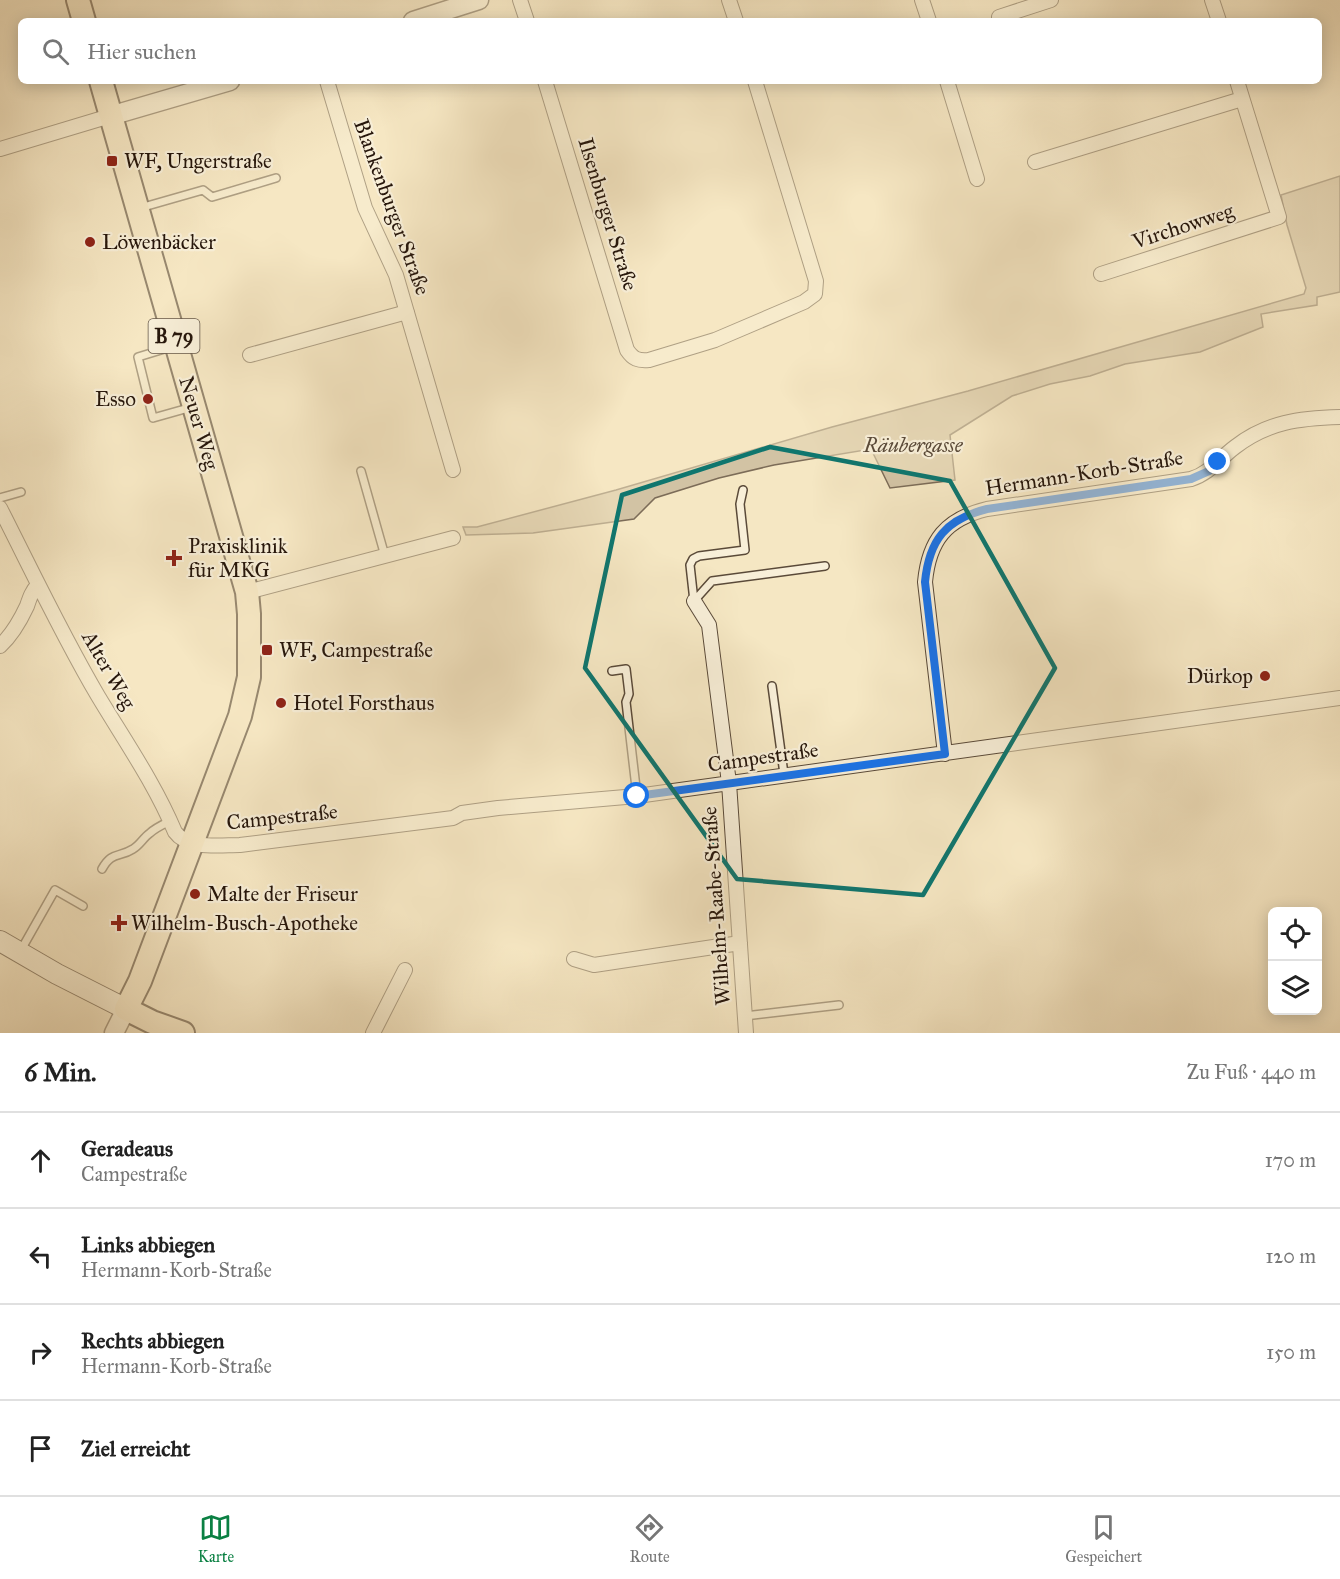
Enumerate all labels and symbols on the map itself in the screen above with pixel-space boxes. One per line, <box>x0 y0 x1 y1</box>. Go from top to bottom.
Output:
street label: Blankenburger Straße <box>348 115 436 299</box>
street label: Ilsenburger Straße <box>572 134 644 294</box>
place label: WF, Ungerstraße <box>124 148 272 174</box>
marker: WF, Ungerstraße <box>105 154 119 168</box>
street label: Virchowweg <box>1128 197 1237 255</box>
place label: Löwenbäcker <box>102 229 216 255</box>
marker: Löwenbäcker <box>83 235 97 249</box>
road number: B 79 <box>148 319 200 353</box>
street label: Neuer Weg <box>173 373 225 473</box>
place label: Esso <box>95 386 136 412</box>
marker: Esso <box>141 392 155 406</box>
park label: Räubergasse <box>863 432 964 458</box>
street label: Hermann-Korb-Straße <box>983 444 1185 502</box>
route end <box>1204 448 1230 474</box>
place label: Praxisklinik für MKG <box>188 533 288 583</box>
marker: Praxisklinik für MKG <box>165 549 183 567</box>
street label: Alter Weg <box>76 625 142 714</box>
place label: WF, Campestraße <box>279 637 433 663</box>
marker: WF, Campestraße <box>260 643 274 657</box>
place label: Dürkop <box>1187 663 1253 689</box>
marker: Dürkop <box>1258 669 1272 683</box>
place label: Hotel Forsthaus <box>293 690 434 716</box>
marker: Hotel Forsthaus <box>274 696 288 710</box>
street label: Campestraße <box>706 736 820 778</box>
route start <box>623 782 649 808</box>
street label: Campestraße <box>225 798 339 836</box>
street label: Wilhelm-Raabe-Straße <box>696 805 736 1006</box>
place label: Malte der Friseur <box>207 881 358 907</box>
marker: Malte der Friseur <box>188 887 202 901</box>
place label: Wilhelm-Busch-Apotheke <box>131 910 358 936</box>
marker: Wilhelm-Busch-Apotheke <box>112 916 126 930</box>

